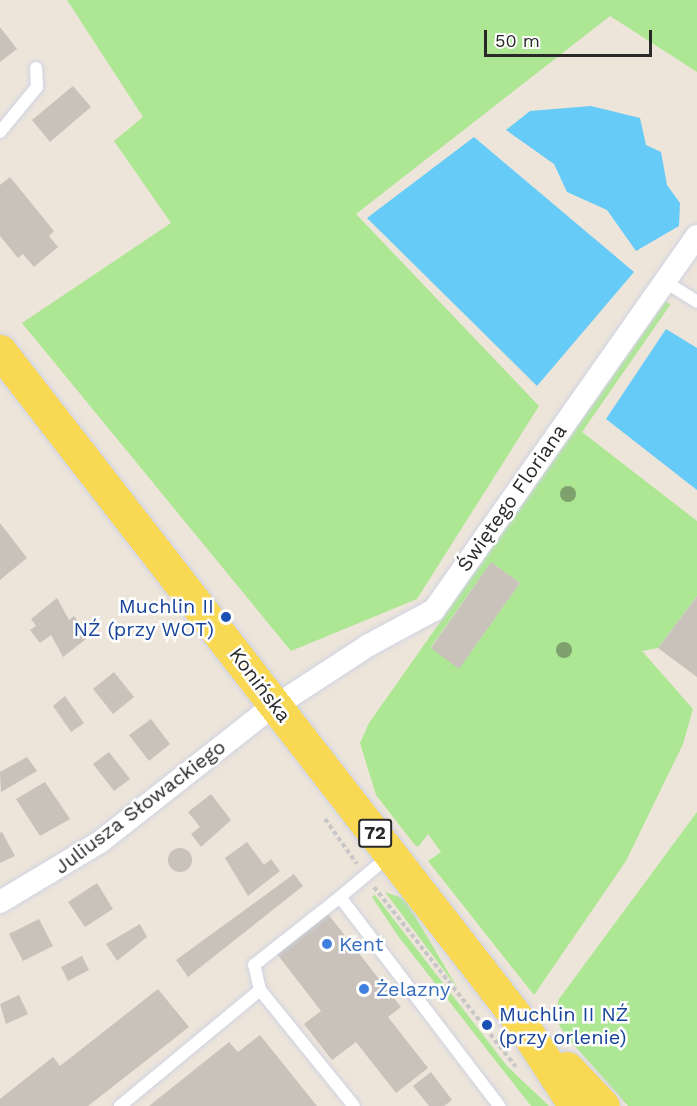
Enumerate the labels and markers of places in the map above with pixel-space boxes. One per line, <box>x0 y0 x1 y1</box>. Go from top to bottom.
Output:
place label: Muchlin II NŹ (przy WOT) <box>72 594 214 641</box>
marker: Muchlin II NŹ (przy WOT) <box>219 610 233 624</box>
place label: Kent <box>339 932 383 956</box>
marker: Kent <box>320 937 334 951</box>
place label: Żelazny <box>376 977 450 1001</box>
marker: Żelazny <box>357 982 371 996</box>
place label: Muchlin II NŹ (przy orlenie) <box>499 1002 628 1049</box>
marker: Muchlin II NŹ (przy orlenie) <box>480 1018 494 1032</box>

